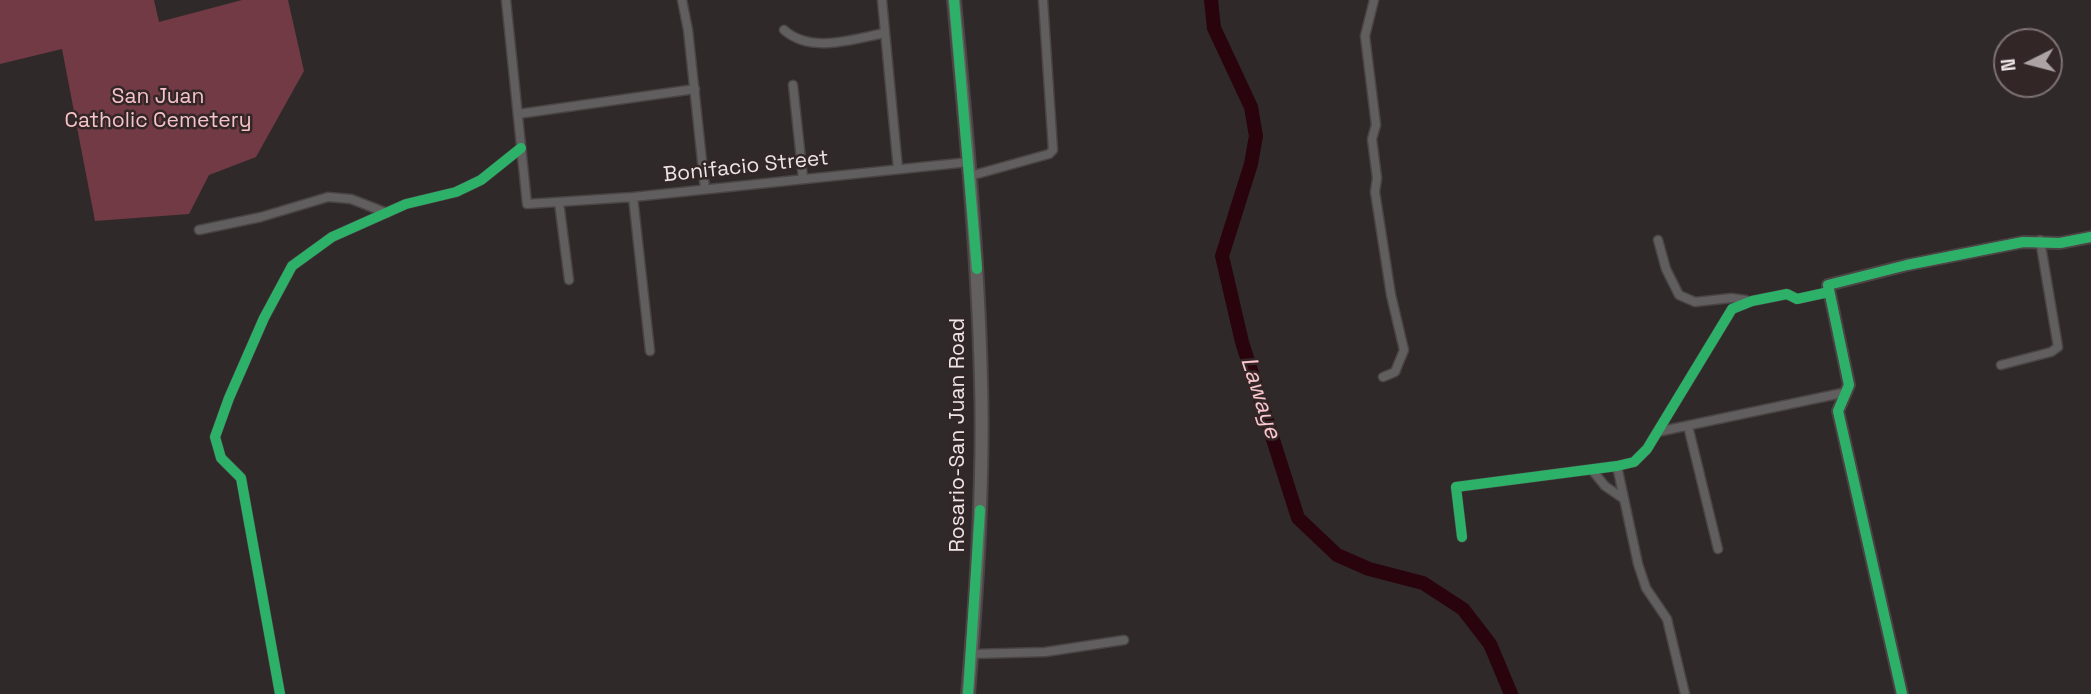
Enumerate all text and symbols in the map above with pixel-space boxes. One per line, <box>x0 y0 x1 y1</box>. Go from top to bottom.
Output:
north arrow <box>1993 28 2063 98</box>
text: N <box>1996 57 2022 73</box>
park label: San Juan Catholic Cemetery <box>64 84 252 134</box>
street label: Bonifacio Street <box>662 146 830 188</box>
street label: Rosario-San Juan Road <box>945 318 971 552</box>
water label: Lawaye <box>1234 354 1286 442</box>

